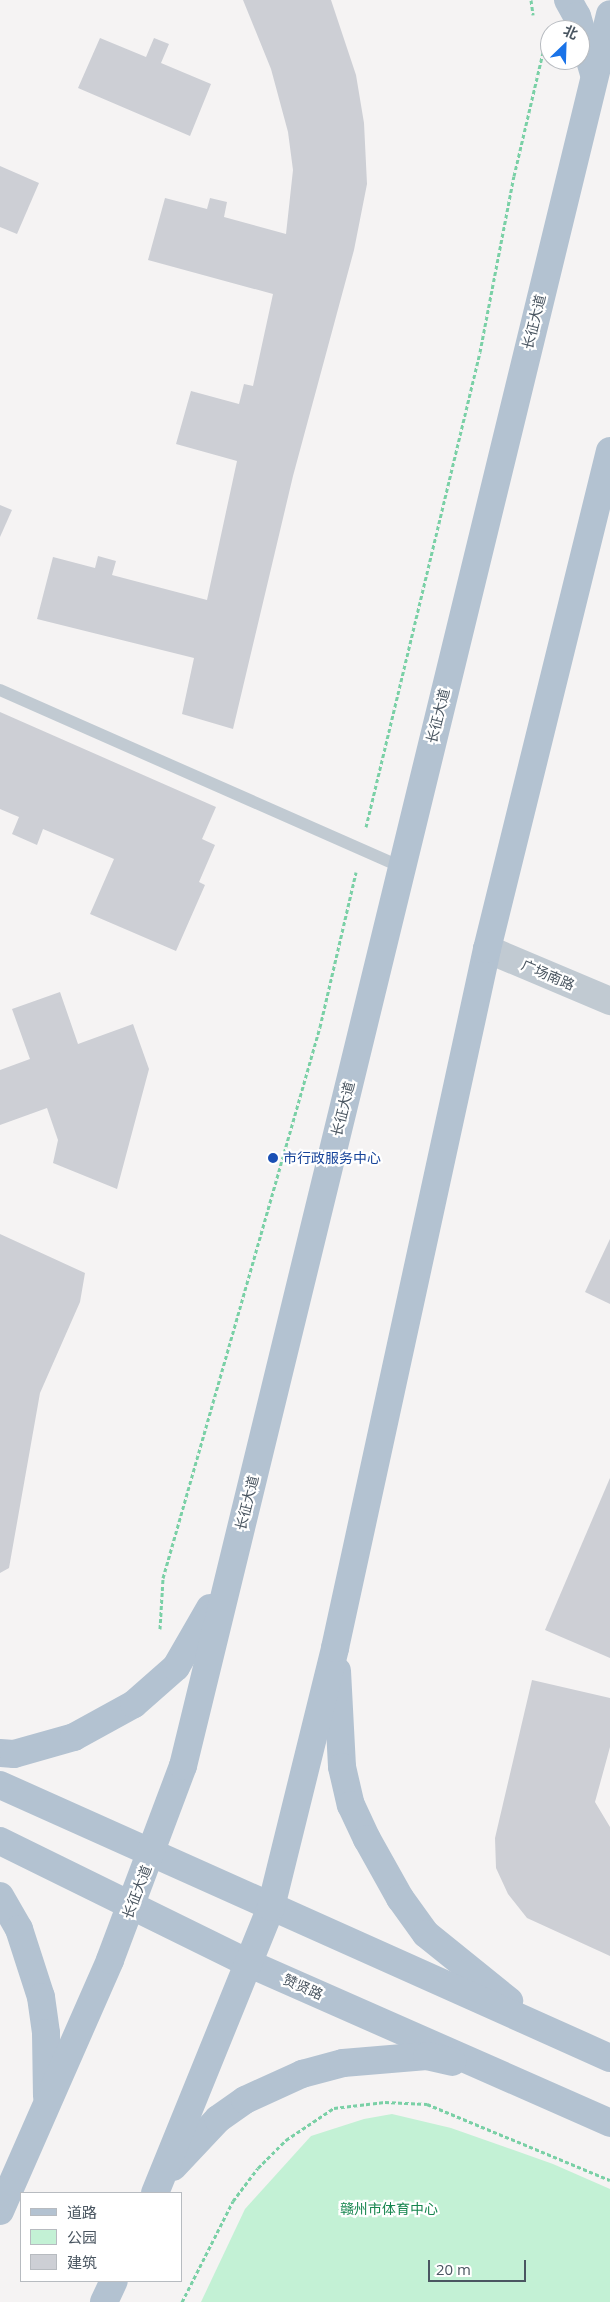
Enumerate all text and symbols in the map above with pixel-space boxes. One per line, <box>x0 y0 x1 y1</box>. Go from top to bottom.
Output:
north arrow <box>540 20 590 70</box>
text: 北 <box>561 20 581 43</box>
street label: 长征大道 <box>519 293 549 351</box>
street label: 长征大道 <box>423 687 453 745</box>
street label: 广场南路 <box>519 956 577 994</box>
street label: 长征大道 <box>328 1080 358 1138</box>
place label: 市行政服务中心 <box>283 1150 381 1166</box>
marker: 市行政服务中心 <box>267 1152 279 1164</box>
street label: 长征大道 <box>232 1474 262 1532</box>
street label: 长征大道 <box>119 1863 155 1921</box>
street label: 赞贤路 <box>280 1971 326 2003</box>
legend <box>20 2192 182 2282</box>
park label: 赣州市体育中心 <box>340 2201 438 2217</box>
text: 道路 <box>67 2202 97 2222</box>
text: 公园 <box>67 2227 97 2247</box>
scale bar <box>430 2250 528 2282</box>
text: 建筑 <box>67 2252 97 2272</box>
text: 20 m <box>436 2259 471 2279</box>

